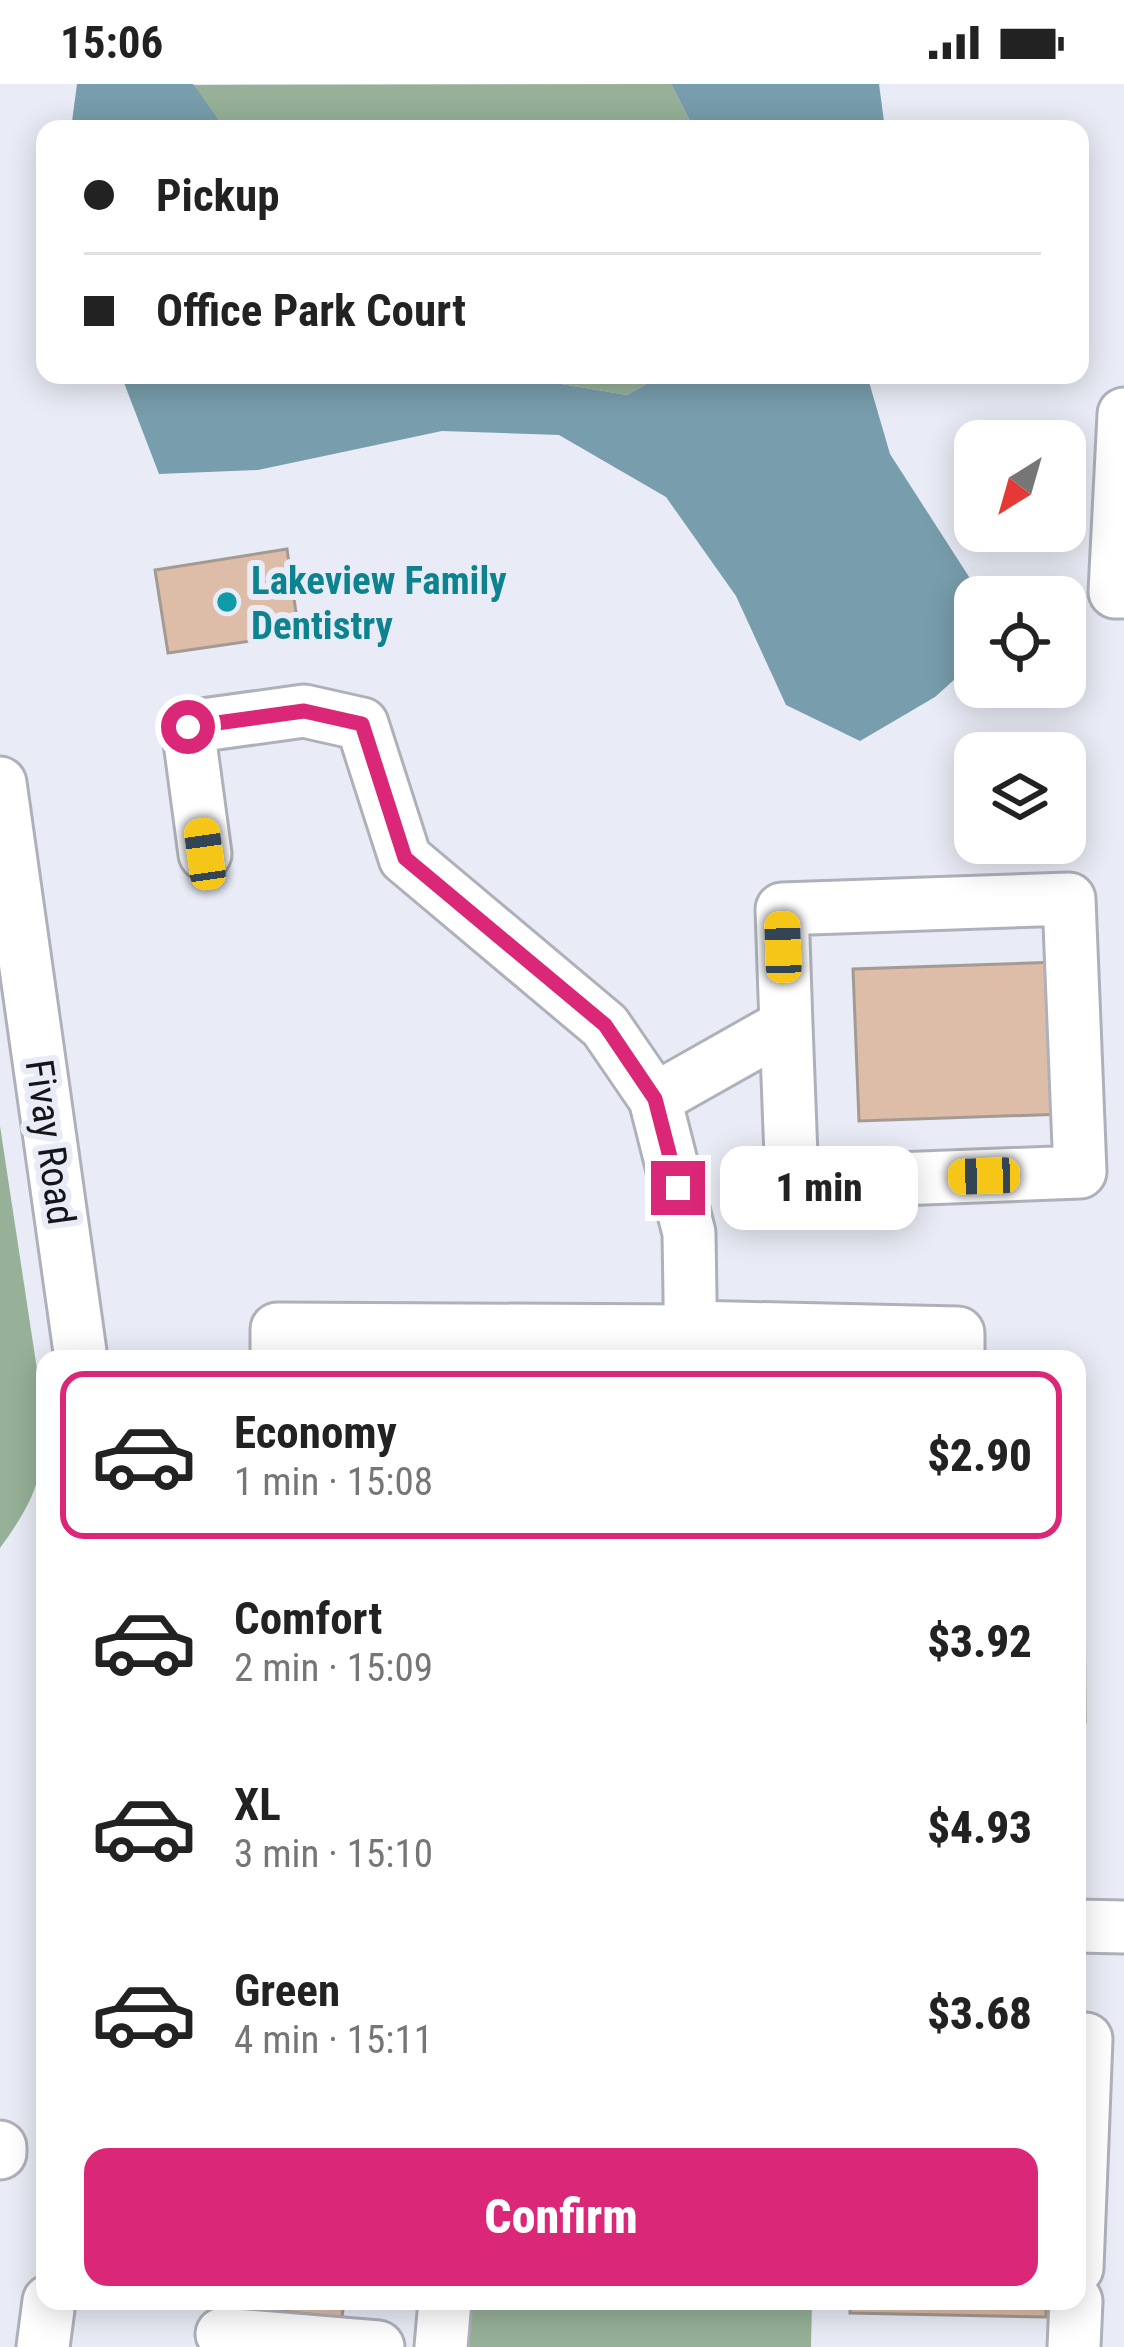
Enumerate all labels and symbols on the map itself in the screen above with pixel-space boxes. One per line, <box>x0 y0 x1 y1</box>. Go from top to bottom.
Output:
north arrow <box>954 420 1086 552</box>
place label: Lakeview Family Dentistry <box>251 558 507 649</box>
marker: Lakeview Family Dentistry <box>214 589 240 615</box>
route start <box>161 700 215 754</box>
car <box>182 816 228 892</box>
car <box>764 910 802 984</box>
street label: Fivay Road <box>16 1057 84 1228</box>
callout: 1 min <box>720 1146 918 1230</box>
car <box>947 1157 1021 1195</box>
route end <box>651 1161 705 1215</box>

